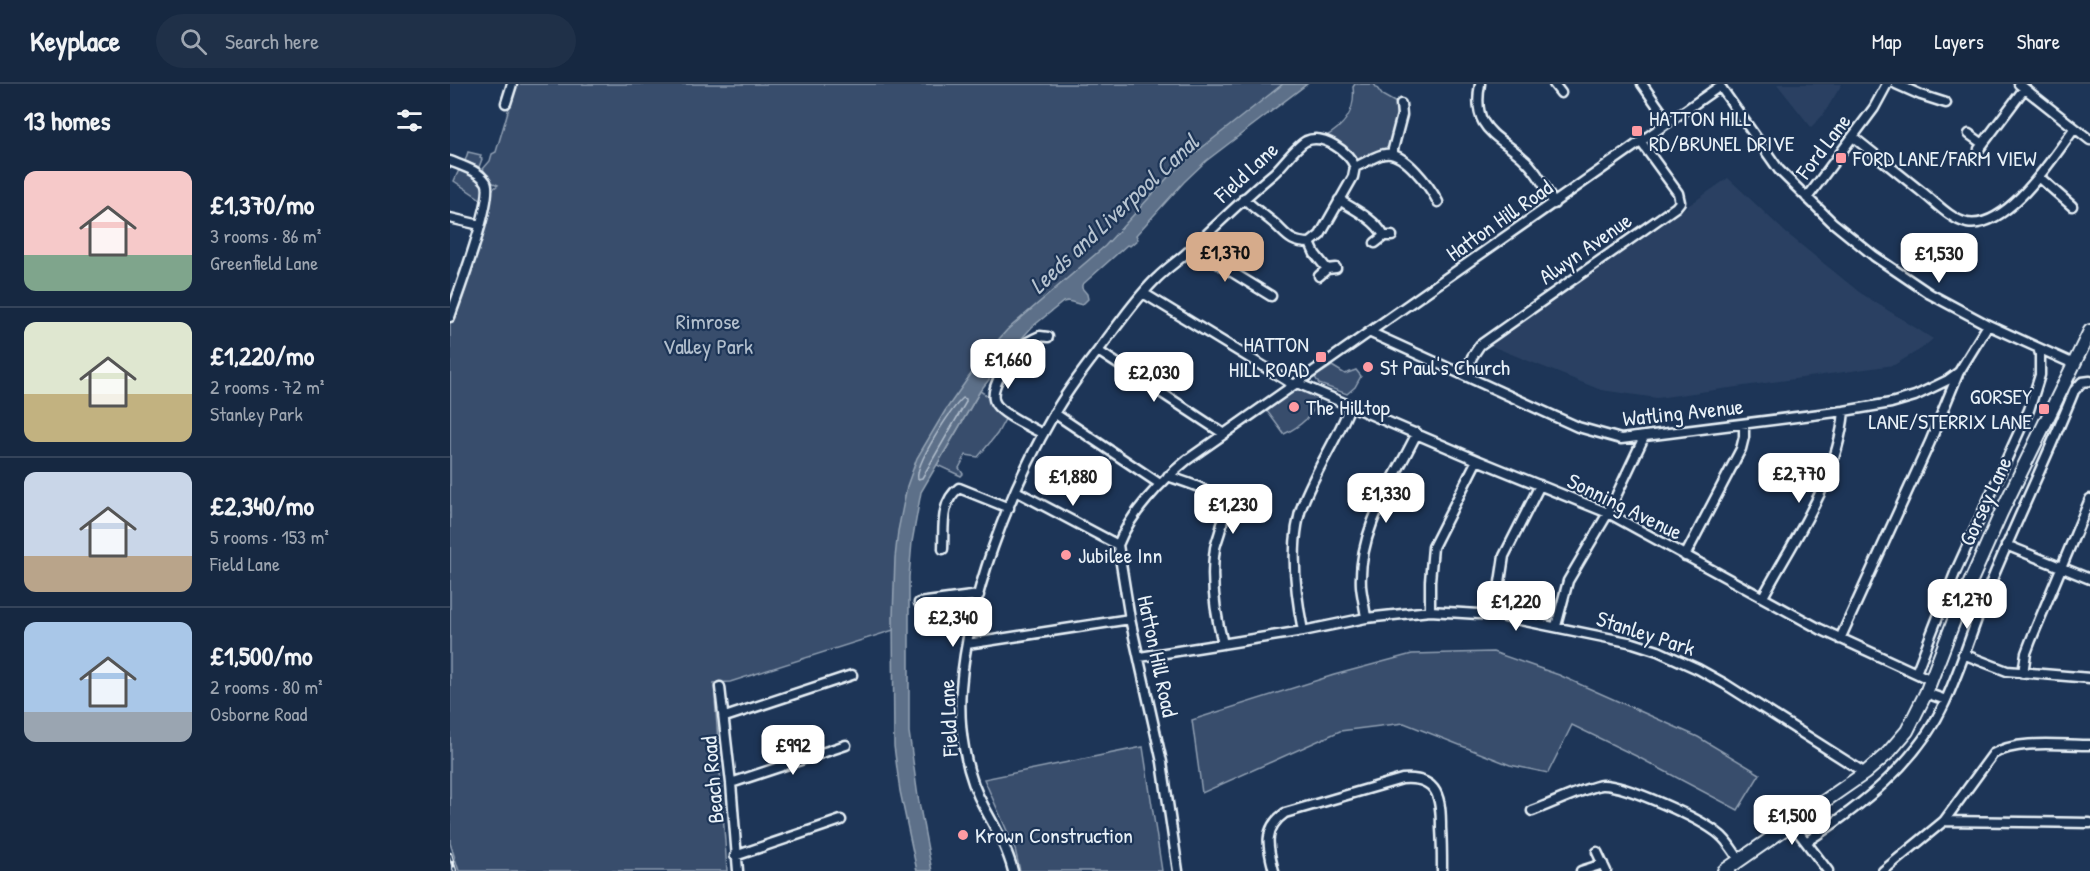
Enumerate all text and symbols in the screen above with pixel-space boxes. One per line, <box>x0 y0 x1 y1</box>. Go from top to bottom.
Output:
search box <box>156 14 576 68</box>
text: Keyplace <box>30 22 120 60</box>
icon: search <box>177 25 210 58</box>
text: Search here <box>225 26 319 56</box>
text: Map <box>1872 27 1901 56</box>
text: Layers <box>1934 27 1984 56</box>
text: Share <box>2017 27 2060 56</box>
text: 13 homes <box>24 103 111 138</box>
place label: HATTON HILL RD/BRUNEL DRIVE <box>1649 103 1795 158</box>
icon: filters <box>393 104 426 137</box>
street label: Ford Lane <box>1788 107 1858 186</box>
marker: HATTON HILL RD/BRUNEL DRIVE <box>1630 124 1644 138</box>
water label: Leeds and Liverpool Canal <box>1022 125 1207 301</box>
street label: Field Lane <box>1207 135 1285 210</box>
place label: FORD LANE/FARM VIEW <box>1852 143 2037 173</box>
marker: FORD LANE/FARM VIEW <box>1834 151 1848 165</box>
street label: Hatton Hill Road <box>1440 172 1559 268</box>
text: £1,370/mo <box>210 187 314 222</box>
icon: home <box>72 195 144 267</box>
street label: Alwyn Avenue <box>1533 205 1638 291</box>
text: 3 rooms · 86 m² <box>210 222 321 249</box>
pin: £1,370 <box>1176 232 1274 283</box>
pin: £1,530 <box>1890 233 1988 284</box>
text: £1,370 <box>1200 238 1250 265</box>
text: £1,530 <box>1915 239 1963 266</box>
text: Greenfield Lane <box>210 249 318 276</box>
park label: Rimrose Valley Park <box>663 306 753 361</box>
place label: HATTON HILL ROAD <box>1229 329 1310 384</box>
text: £1,220/mo <box>210 338 314 373</box>
pin: £1,660 <box>959 339 1057 390</box>
text: £1,660 <box>984 345 1032 372</box>
icon: home <box>72 346 144 418</box>
marker: HATTON HILL ROAD <box>1314 350 1328 364</box>
pin: £2,030 <box>1105 352 1203 403</box>
place label: St Paul's Church <box>1380 352 1510 382</box>
text: £2,030 <box>1128 358 1180 385</box>
marker: St Paul's Church <box>1361 360 1375 374</box>
text: 2 rooms · 72 m² <box>210 373 324 400</box>
place label: GORSEY LANE/STERRIX LANE <box>1868 381 2032 436</box>
street label: Watling Avenue <box>1621 391 1745 433</box>
place label: The Hilltop <box>1306 392 1390 422</box>
text: Stanley Park <box>210 400 303 427</box>
marker: The Hilltop <box>1287 400 1301 414</box>
marker: GORSEY LANE/STERRIX LANE <box>2037 402 2051 416</box>
street label: Gorsey Lane <box>1951 451 2019 550</box>
pin: £2,770 <box>1750 453 1848 504</box>
pin: £1,880 <box>1024 456 1122 507</box>
text: £2,770 <box>1772 459 1826 486</box>
text: £1,880 <box>1049 462 1097 489</box>
street label: Sonning Avenue <box>1563 465 1688 547</box>
pin: £1,330 <box>1337 473 1435 524</box>
text: £1,330 <box>1361 479 1411 506</box>
pin: £1,230 <box>1184 484 1282 535</box>
text: £2,340/mo <box>210 488 314 523</box>
text: £1,230 <box>1208 490 1258 517</box>
icon: home <box>72 496 144 568</box>
text: 5 rooms · 153 m² <box>210 523 329 550</box>
place label: Jubilee Inn <box>1078 540 1162 570</box>
marker: Jubilee Inn <box>1059 548 1073 562</box>
text: Field Lane <box>210 550 280 577</box>
pin: £1,270 <box>1918 579 2016 630</box>
pin: £1,220 <box>1467 581 1565 632</box>
text: £1,270 <box>1942 585 1992 612</box>
text: £1,220 <box>1491 587 1541 614</box>
street label: Hatton Hill Road <box>1130 592 1186 720</box>
pin: £2,340 <box>904 597 1002 648</box>
text: £2,340 <box>928 603 978 630</box>
street label: Stanley Park <box>1593 603 1699 663</box>
text: £1,500/mo <box>210 638 312 673</box>
icon: home <box>72 646 144 718</box>
text: 2 rooms · 80 m² <box>210 673 323 700</box>
street label: Field Lane <box>931 679 965 758</box>
text: Osborne Road <box>210 700 307 727</box>
pin: £992 <box>757 725 829 776</box>
text: £992 <box>775 731 811 758</box>
street label: Beach Road <box>693 735 731 825</box>
pin: £1,500 <box>1743 795 1841 846</box>
text: £1,500 <box>1768 801 1816 828</box>
place label: Krown Construction <box>975 820 1133 850</box>
marker: Krown Construction <box>956 828 970 842</box>

